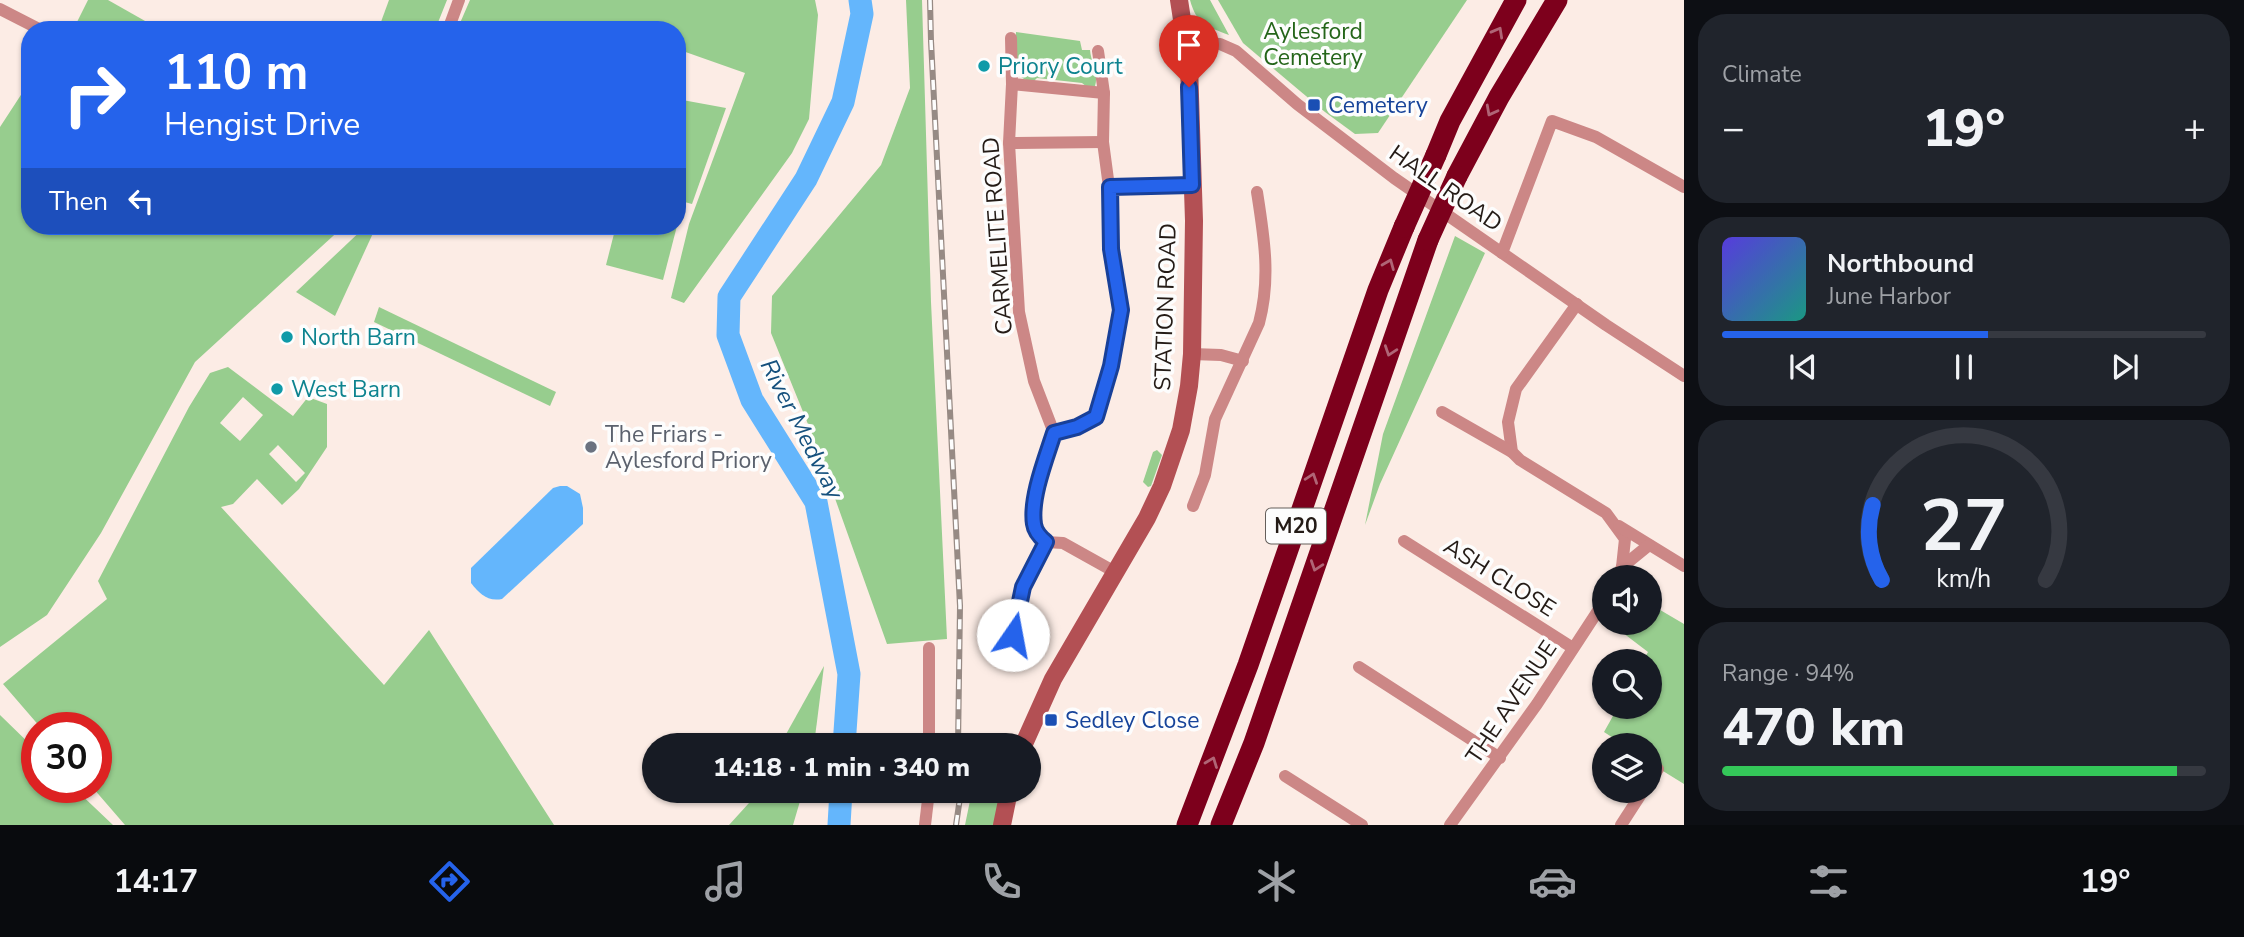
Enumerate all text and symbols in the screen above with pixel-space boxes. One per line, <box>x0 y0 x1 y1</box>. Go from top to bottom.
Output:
pin <box>1159 15 1219 87</box>
park label: Aylesford Cemetery <box>1263 16 1363 73</box>
icon: arrive <box>1170 26 1208 64</box>
one-way arrow <box>1489 27 1503 39</box>
text: 110 m <box>164 39 308 106</box>
icon: right <box>49 49 140 140</box>
place label: Priory Court <box>998 51 1124 82</box>
marker: Priory Court <box>976 58 992 74</box>
text: Climate <box>1722 59 1802 90</box>
place label: Cemetery <box>1328 90 1428 121</box>
text: 19° <box>1923 93 2005 164</box>
marker: Cemetery <box>1306 97 1322 113</box>
text: Hengist Drive <box>164 103 360 146</box>
text: − <box>1722 103 1745 154</box>
text: + <box>2183 103 2206 154</box>
one-way arrow <box>1486 104 1500 117</box>
street label: CARMELITE ROAD <box>975 136 1020 336</box>
street label: HALL ROAD <box>1383 138 1509 239</box>
icon: left <box>122 182 160 220</box>
text: Then <box>49 184 108 219</box>
street label: STATION ROAD <box>1147 223 1184 391</box>
text: Northbound <box>1827 246 1974 281</box>
one-way arrow <box>1381 258 1395 271</box>
text: June Harbor <box>1827 281 1951 312</box>
place label: North Barn <box>301 322 416 353</box>
marker: North Barn <box>279 329 295 345</box>
one-way arrow <box>1384 345 1398 357</box>
icon: previous <box>1784 348 1822 386</box>
icon: pause <box>1945 348 1983 386</box>
icon: next <box>2106 348 2144 386</box>
water label: River Medway <box>753 353 852 506</box>
place label: West Barn <box>291 374 401 405</box>
marker: West Barn <box>269 381 285 397</box>
place label: The Friars - Aylesford Priory <box>605 419 772 476</box>
marker: The Friars - Aylesford Priory <box>583 439 599 455</box>
one-way arrow <box>1304 472 1318 484</box>
text: 27 <box>1920 476 2008 576</box>
road number: M20 <box>1266 508 1326 544</box>
street label: ASH CLOSE <box>1438 531 1562 624</box>
one-way arrow <box>1310 560 1324 572</box>
text: km/h <box>1936 562 1992 596</box>
map controls <box>1592 565 1662 803</box>
button: sound <box>1592 565 1662 635</box>
position arrow <box>976 598 1050 672</box>
street label: THE AVENUE <box>1459 634 1564 770</box>
button: search <box>1592 649 1662 719</box>
text: Range · 94% <box>1722 658 1854 689</box>
text: 470 km <box>1722 692 1905 763</box>
place label: Sedley Close <box>1065 705 1200 736</box>
speed limit sign: 30 <box>21 712 112 803</box>
marker: Sedley Close <box>1043 712 1059 728</box>
button: layers <box>1592 733 1662 803</box>
text: 14:18 · 1 min · 340 m <box>713 750 970 785</box>
one-way arrow <box>1204 756 1218 768</box>
icon: directions <box>425 857 474 906</box>
icon: music <box>701 857 750 906</box>
icon: phone <box>977 857 1026 906</box>
icon: climate <box>1252 857 1301 906</box>
icon: car <box>1528 857 1577 906</box>
icon: filters <box>1804 857 1853 906</box>
text: 14:17 <box>113 860 198 903</box>
text: 19° <box>2080 860 2130 903</box>

